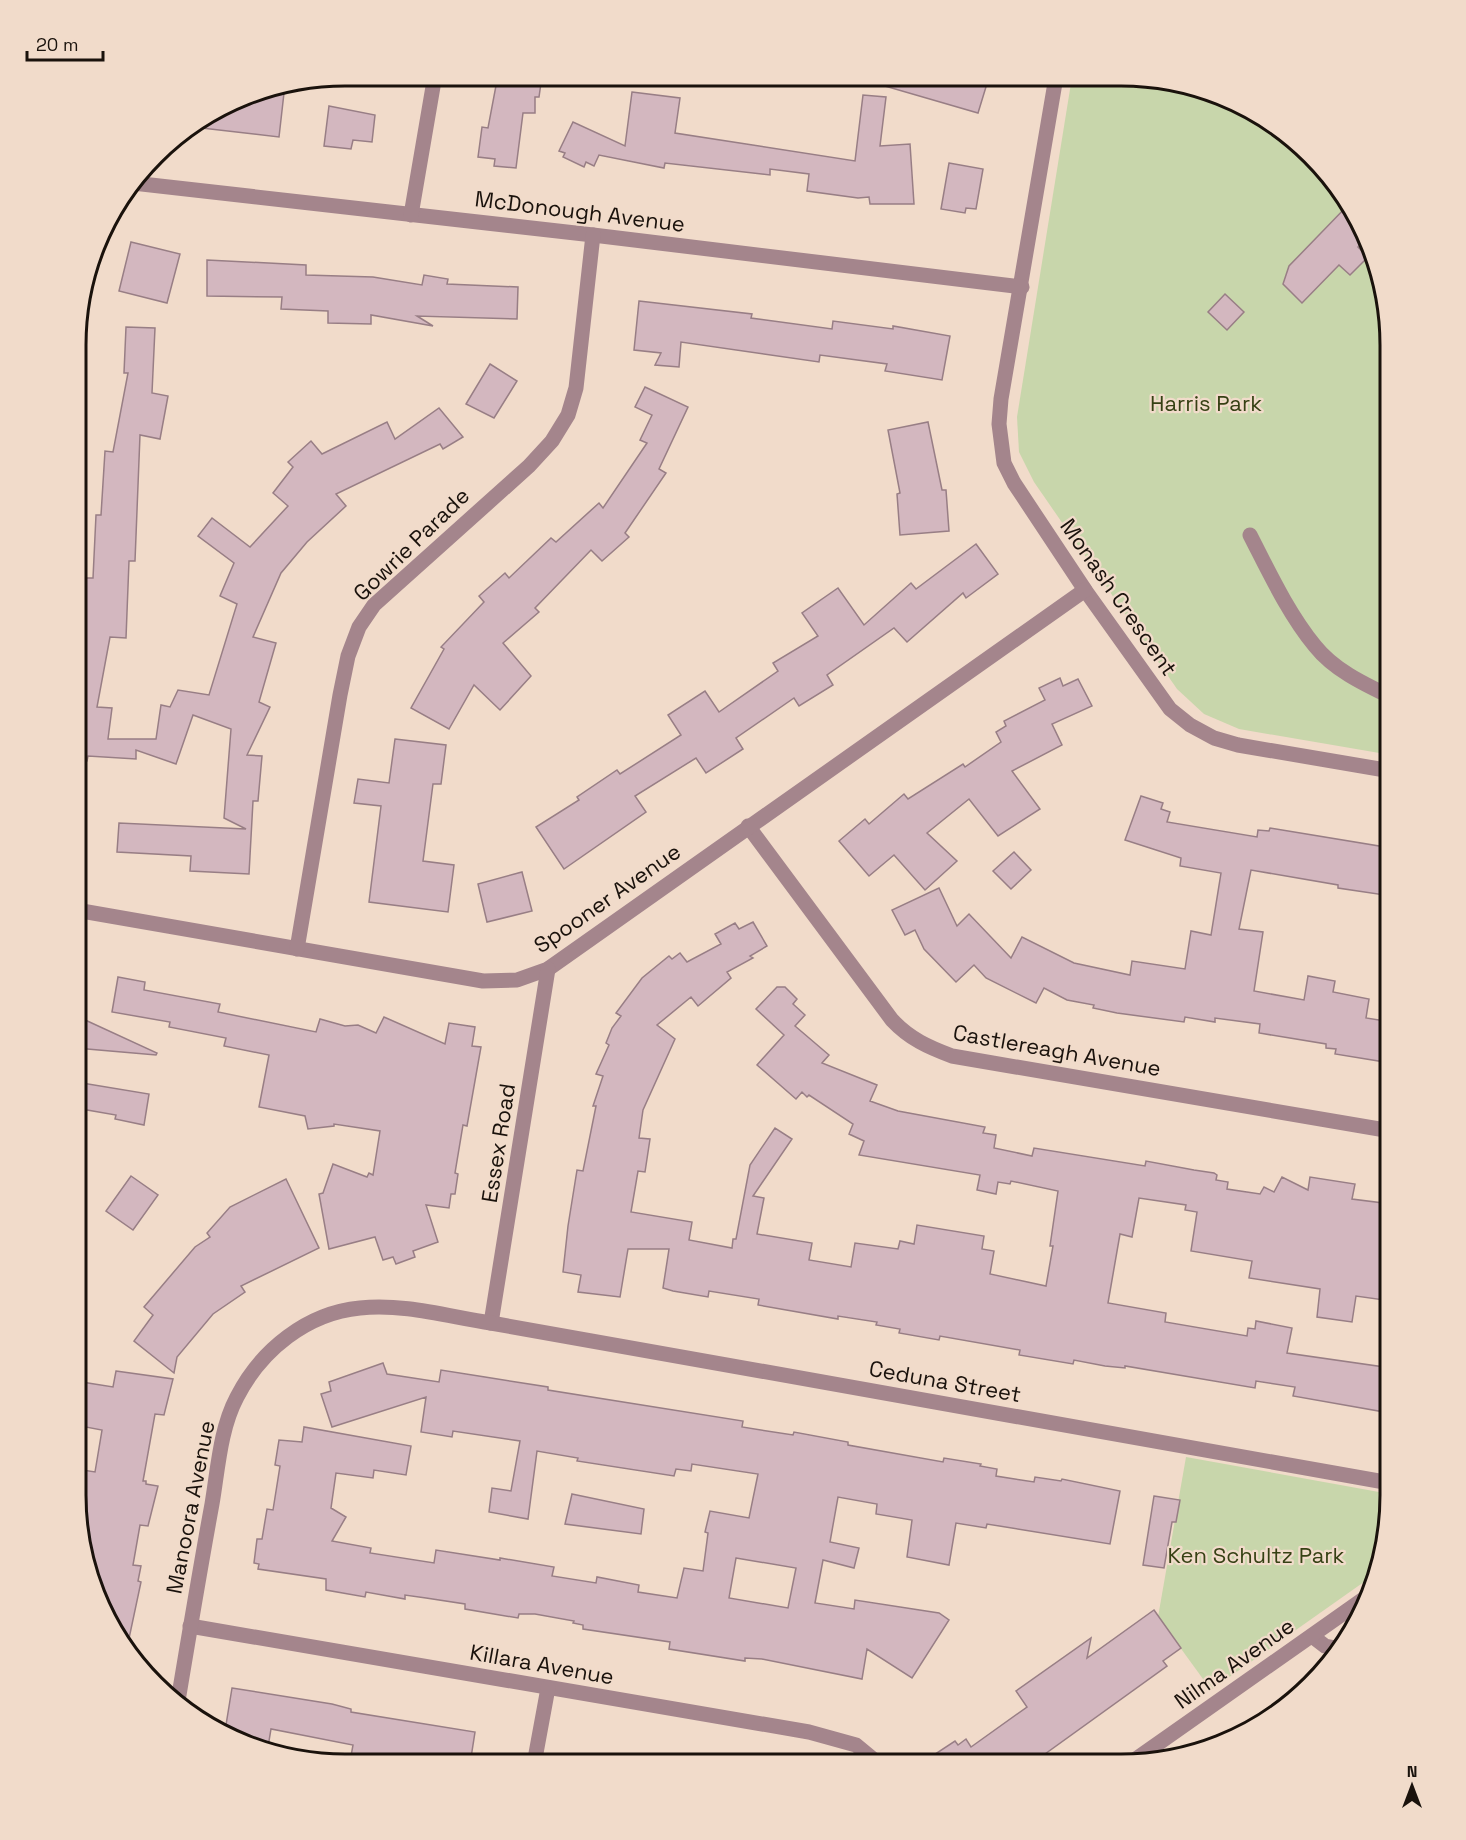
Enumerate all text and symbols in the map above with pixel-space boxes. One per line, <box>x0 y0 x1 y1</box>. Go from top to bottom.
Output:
scale bar <box>27 24 104 62</box>
text: 20 m <box>36 33 79 56</box>
street label: McDonough Avenue <box>473 184 687 238</box>
park label: Harris Park <box>1150 389 1262 417</box>
street label: Gowrie Parade <box>347 481 475 607</box>
street label: Monash Crescent <box>1054 513 1184 681</box>
street label: Spooner Avenue <box>528 837 686 959</box>
street label: Castlereagh Avenue <box>951 1018 1163 1082</box>
street label: Essex Road <box>475 1081 521 1205</box>
street label: Ceduna Street <box>867 1354 1023 1408</box>
street label: Manoora Avenue <box>159 1418 221 1596</box>
park label: Ken Schultz Park <box>1168 1541 1345 1569</box>
street label: Nilma Avenue <box>1169 1611 1299 1715</box>
street label: Killara Avenue <box>468 1638 616 1690</box>
north arrow <box>1382 1756 1442 1816</box>
text: N <box>1407 1761 1417 1782</box>

